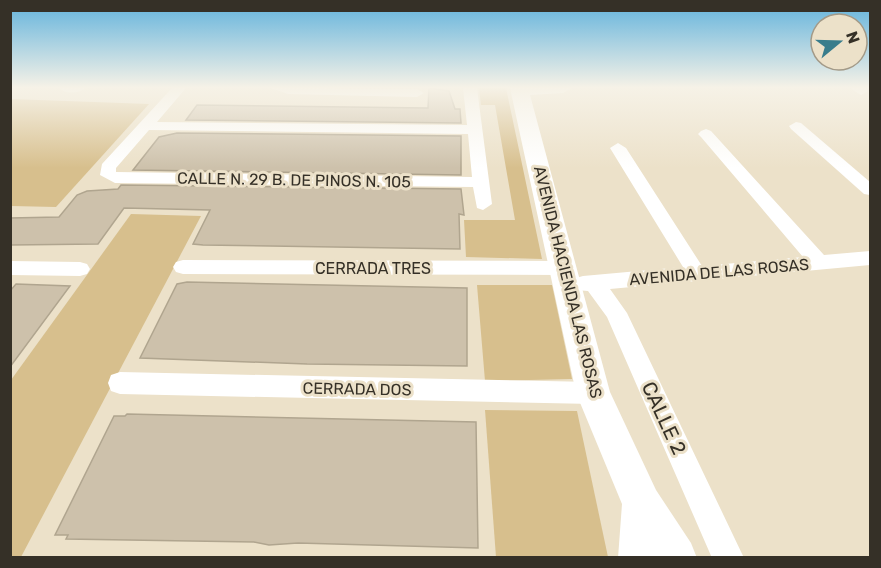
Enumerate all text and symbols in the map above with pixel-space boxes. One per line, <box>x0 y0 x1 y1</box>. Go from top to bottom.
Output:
north arrow <box>809 12 869 72</box>
text: N <box>842 29 864 46</box>
street label: AVENIDA HACIENDA LAS ROSAS <box>530 164 606 400</box>
street label: CALLE N. 29 B. DE PINOS N. 105 <box>177 168 411 192</box>
street label: AVENIDA DE LAS ROSAS <box>628 255 810 289</box>
street label: CERRADA TRES <box>315 259 431 278</box>
street label: CALLE 2 <box>637 378 691 458</box>
street label: CERRADA DOS <box>302 379 412 399</box>

